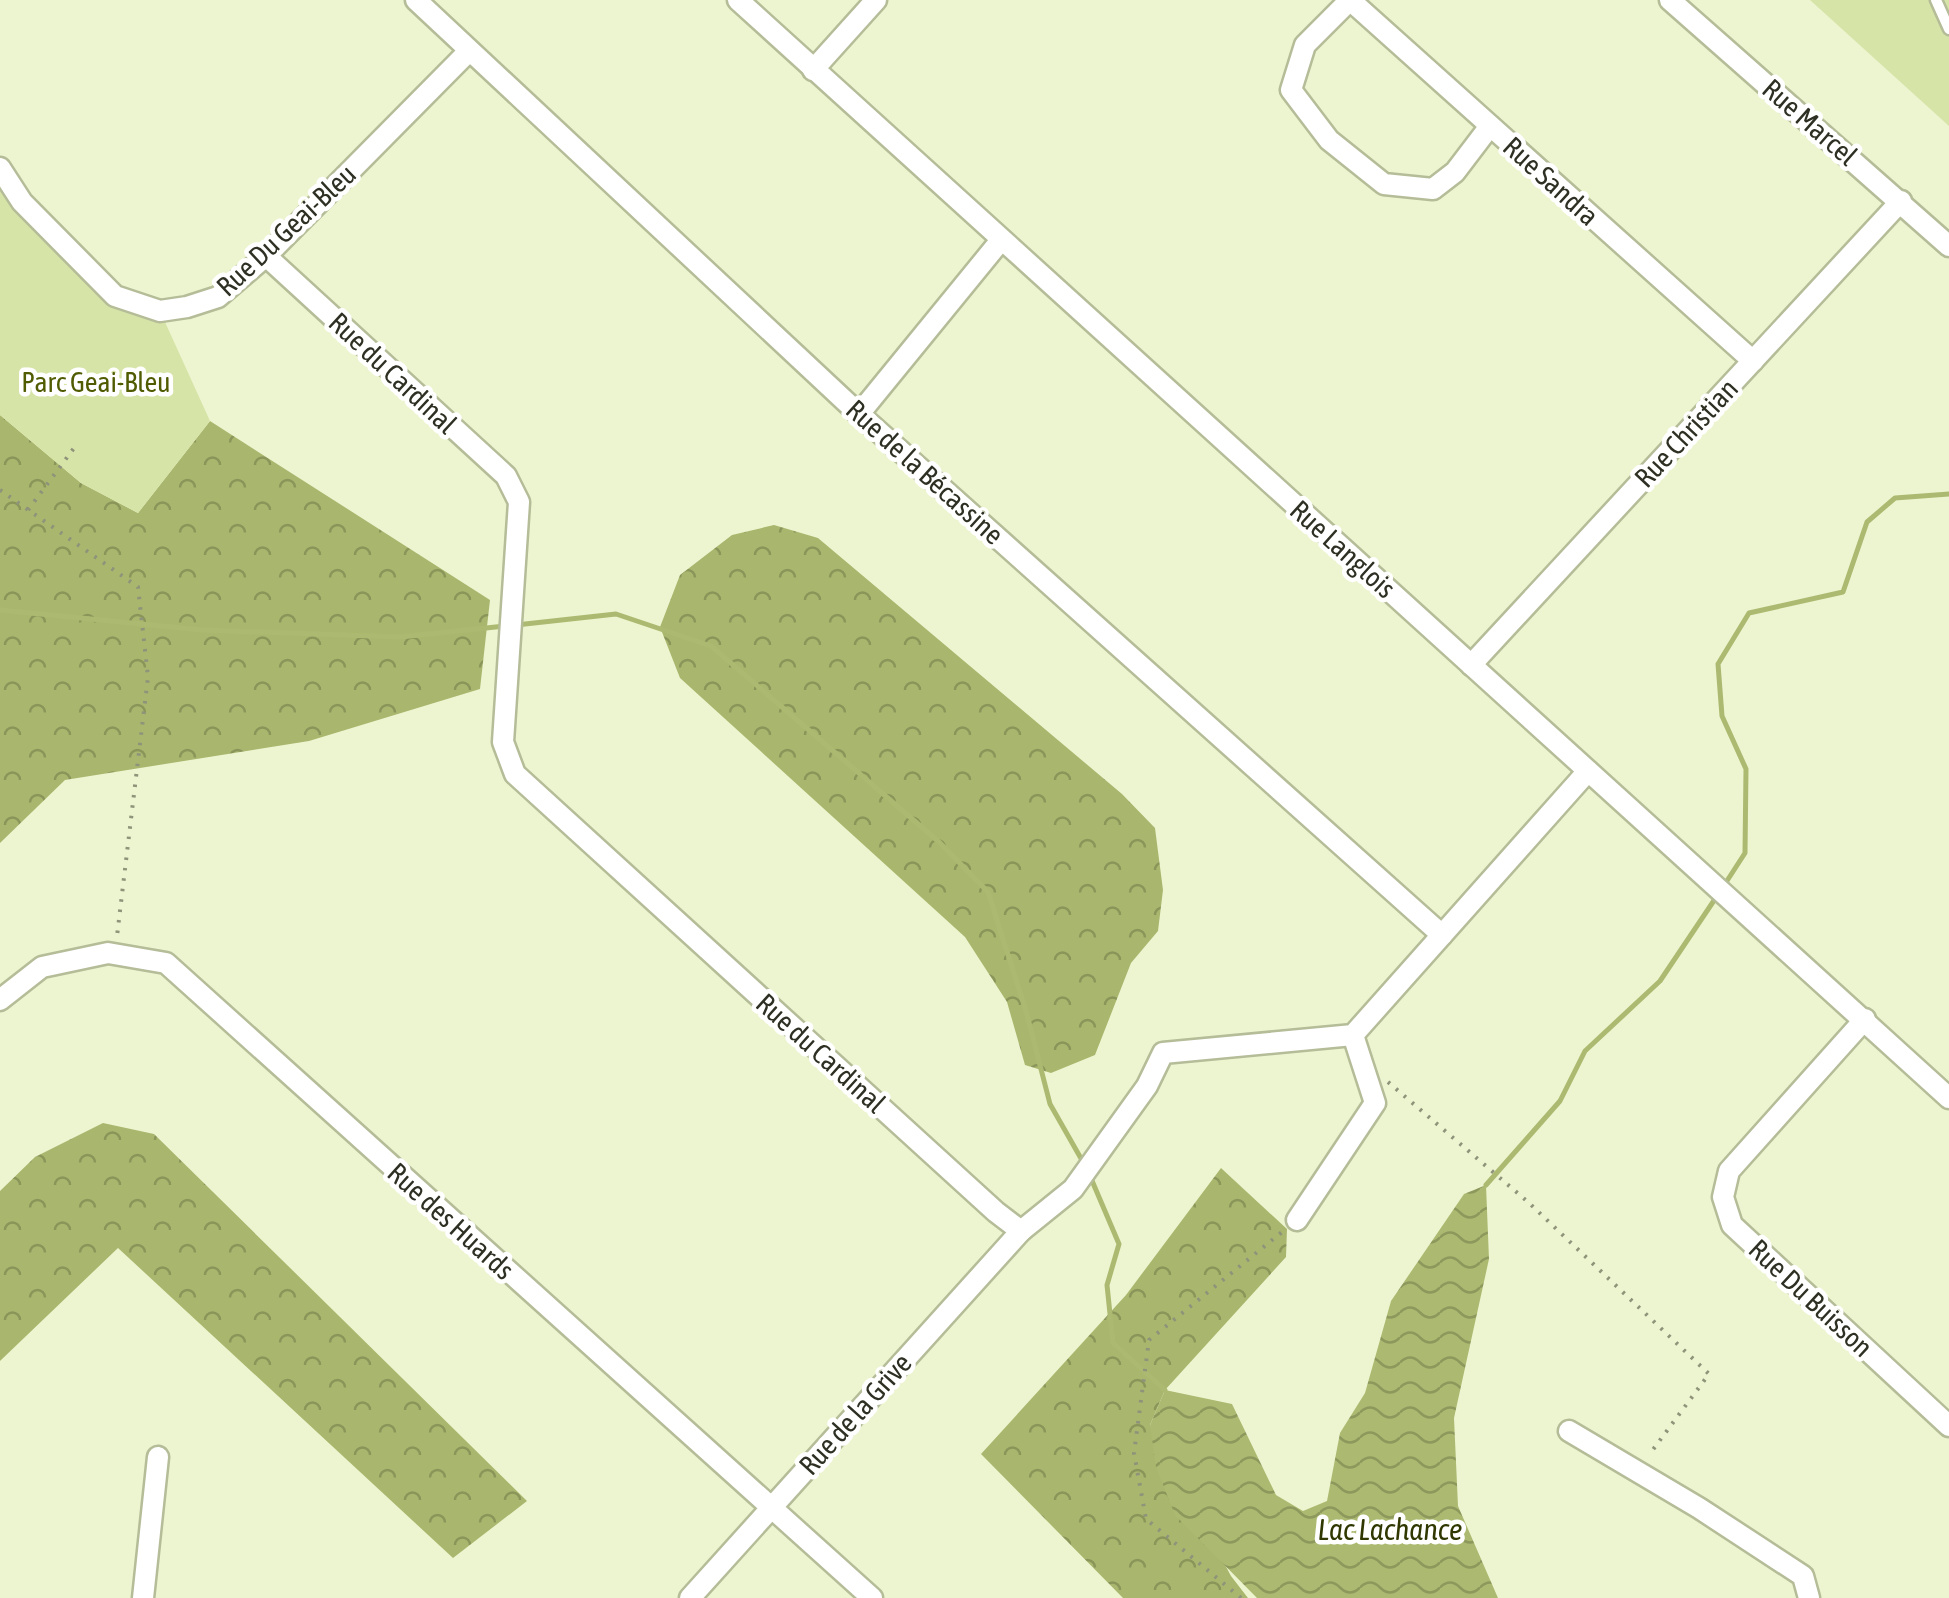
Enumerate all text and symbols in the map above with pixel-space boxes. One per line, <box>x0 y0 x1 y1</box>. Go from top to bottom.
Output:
street label: Rue Marcel <box>1756 72 1864 172</box>
street label: Rue Sandra <box>1497 130 1605 232</box>
street label: Rue Du Geai-Bleu <box>210 158 362 302</box>
street label: Rue du Cardinal <box>323 306 464 440</box>
park label: Parc Geai-Bleu <box>21 366 171 398</box>
street label: Rue Christian <box>1628 372 1744 494</box>
street label: Rue de la Bécassine <box>840 393 1010 551</box>
street label: Rue Langlois <box>1284 494 1402 604</box>
street label: Rue du Cardinal <box>750 987 892 1120</box>
street label: Rue des Huards <box>382 1156 520 1286</box>
street label: Rue Du Buisson <box>1743 1233 1879 1363</box>
street label: Rue de la Grive <box>792 1347 918 1481</box>
water label: Lac Lachance <box>1317 1512 1463 1546</box>

